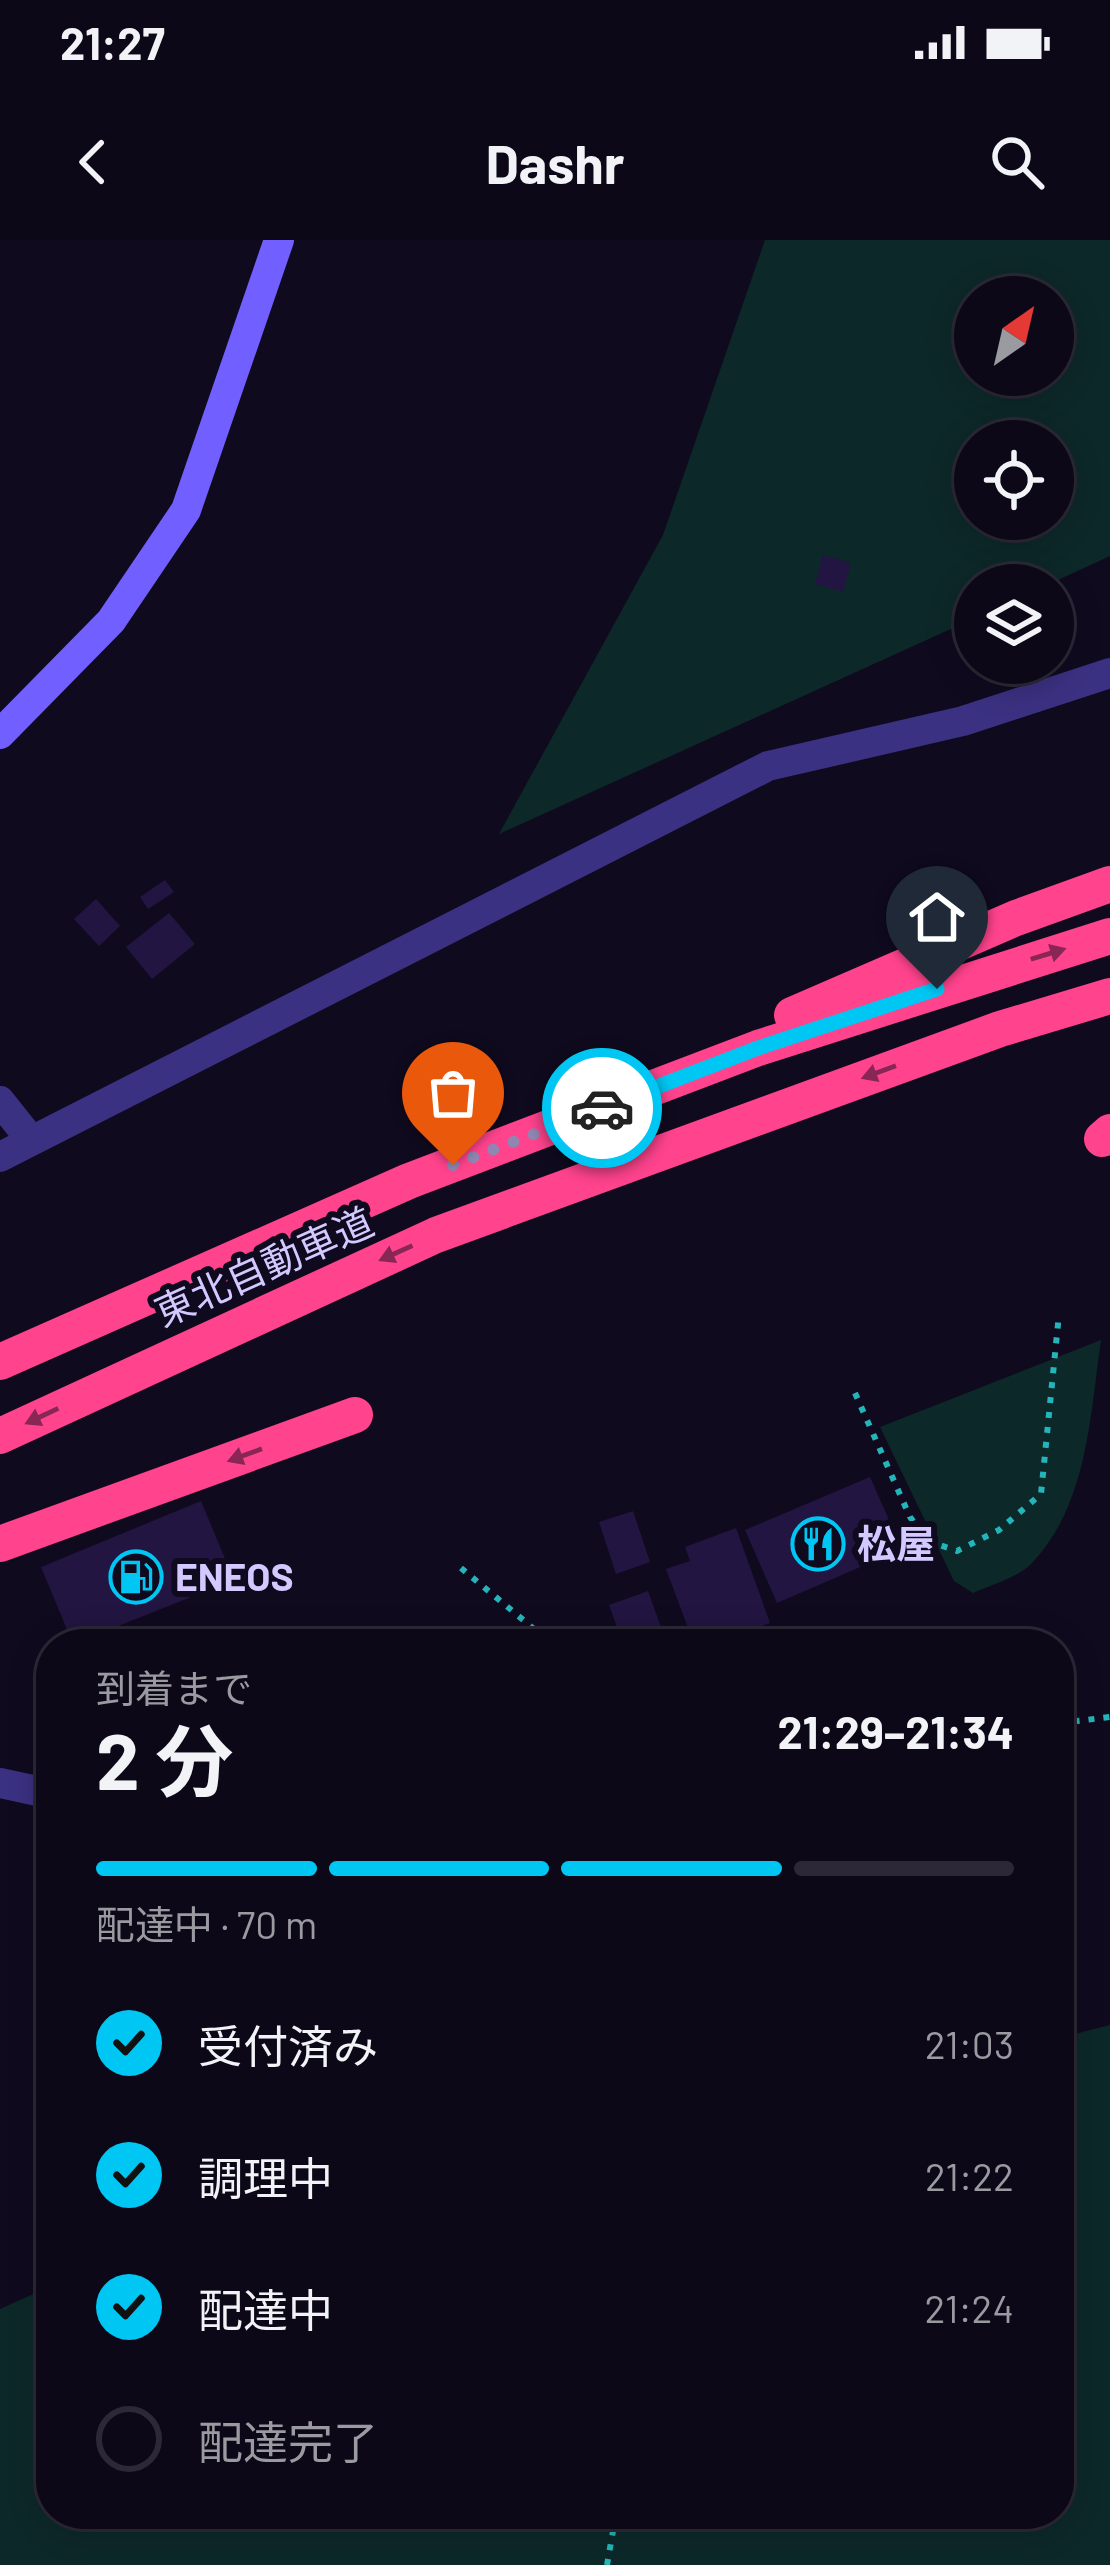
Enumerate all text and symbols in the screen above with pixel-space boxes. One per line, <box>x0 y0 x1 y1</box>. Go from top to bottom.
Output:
text: 21:27 <box>60 15 165 69</box>
icon: back <box>60 129 126 195</box>
icon: search <box>984 129 1050 195</box>
text: Dashr <box>485 130 625 195</box>
north arrow <box>954 276 1074 396</box>
map controls <box>954 276 1074 684</box>
button: locate <box>954 420 1074 540</box>
button: layers <box>954 564 1074 684</box>
pin <box>886 866 988 989</box>
icon: home <box>904 884 970 950</box>
one-way arrow <box>1030 944 1066 962</box>
pin <box>402 1042 504 1165</box>
courier <box>542 1048 662 1168</box>
icon: bag <box>420 1060 486 1126</box>
one-way arrow <box>861 1064 897 1082</box>
icon: car <box>569 1075 635 1141</box>
street label: 東北自動車道 <box>147 1197 380 1335</box>
one-way arrow <box>378 1244 413 1264</box>
one-way arrow <box>24 1406 59 1426</box>
one-way arrow <box>226 1447 262 1465</box>
restaurant icon: 松屋 <box>790 1516 846 1572</box>
place label: 松屋 <box>857 1519 935 1566</box>
fuel station icon: ENEOS <box>108 1549 164 1605</box>
place label: ENEOS <box>175 1552 294 1599</box>
text: 到着まで <box>96 1664 252 1711</box>
text: 21:29–21:34 <box>777 1704 1014 1758</box>
text: 2 分 <box>96 1712 233 1806</box>
text: 配達中 · 70 m <box>96 1900 317 1947</box>
icon: check <box>96 2010 162 2076</box>
text: 受付済み <box>198 2018 378 2072</box>
text: 21:03 <box>925 2020 1014 2067</box>
icon: check <box>96 2142 162 2208</box>
text: 調理中 <box>198 2150 333 2204</box>
text: 21:22 <box>925 2152 1014 2199</box>
icon: check <box>96 2274 162 2340</box>
text: 配達中 <box>198 2282 333 2336</box>
text: 21:24 <box>924 2284 1014 2331</box>
text: 配達完了 <box>198 2414 378 2468</box>

